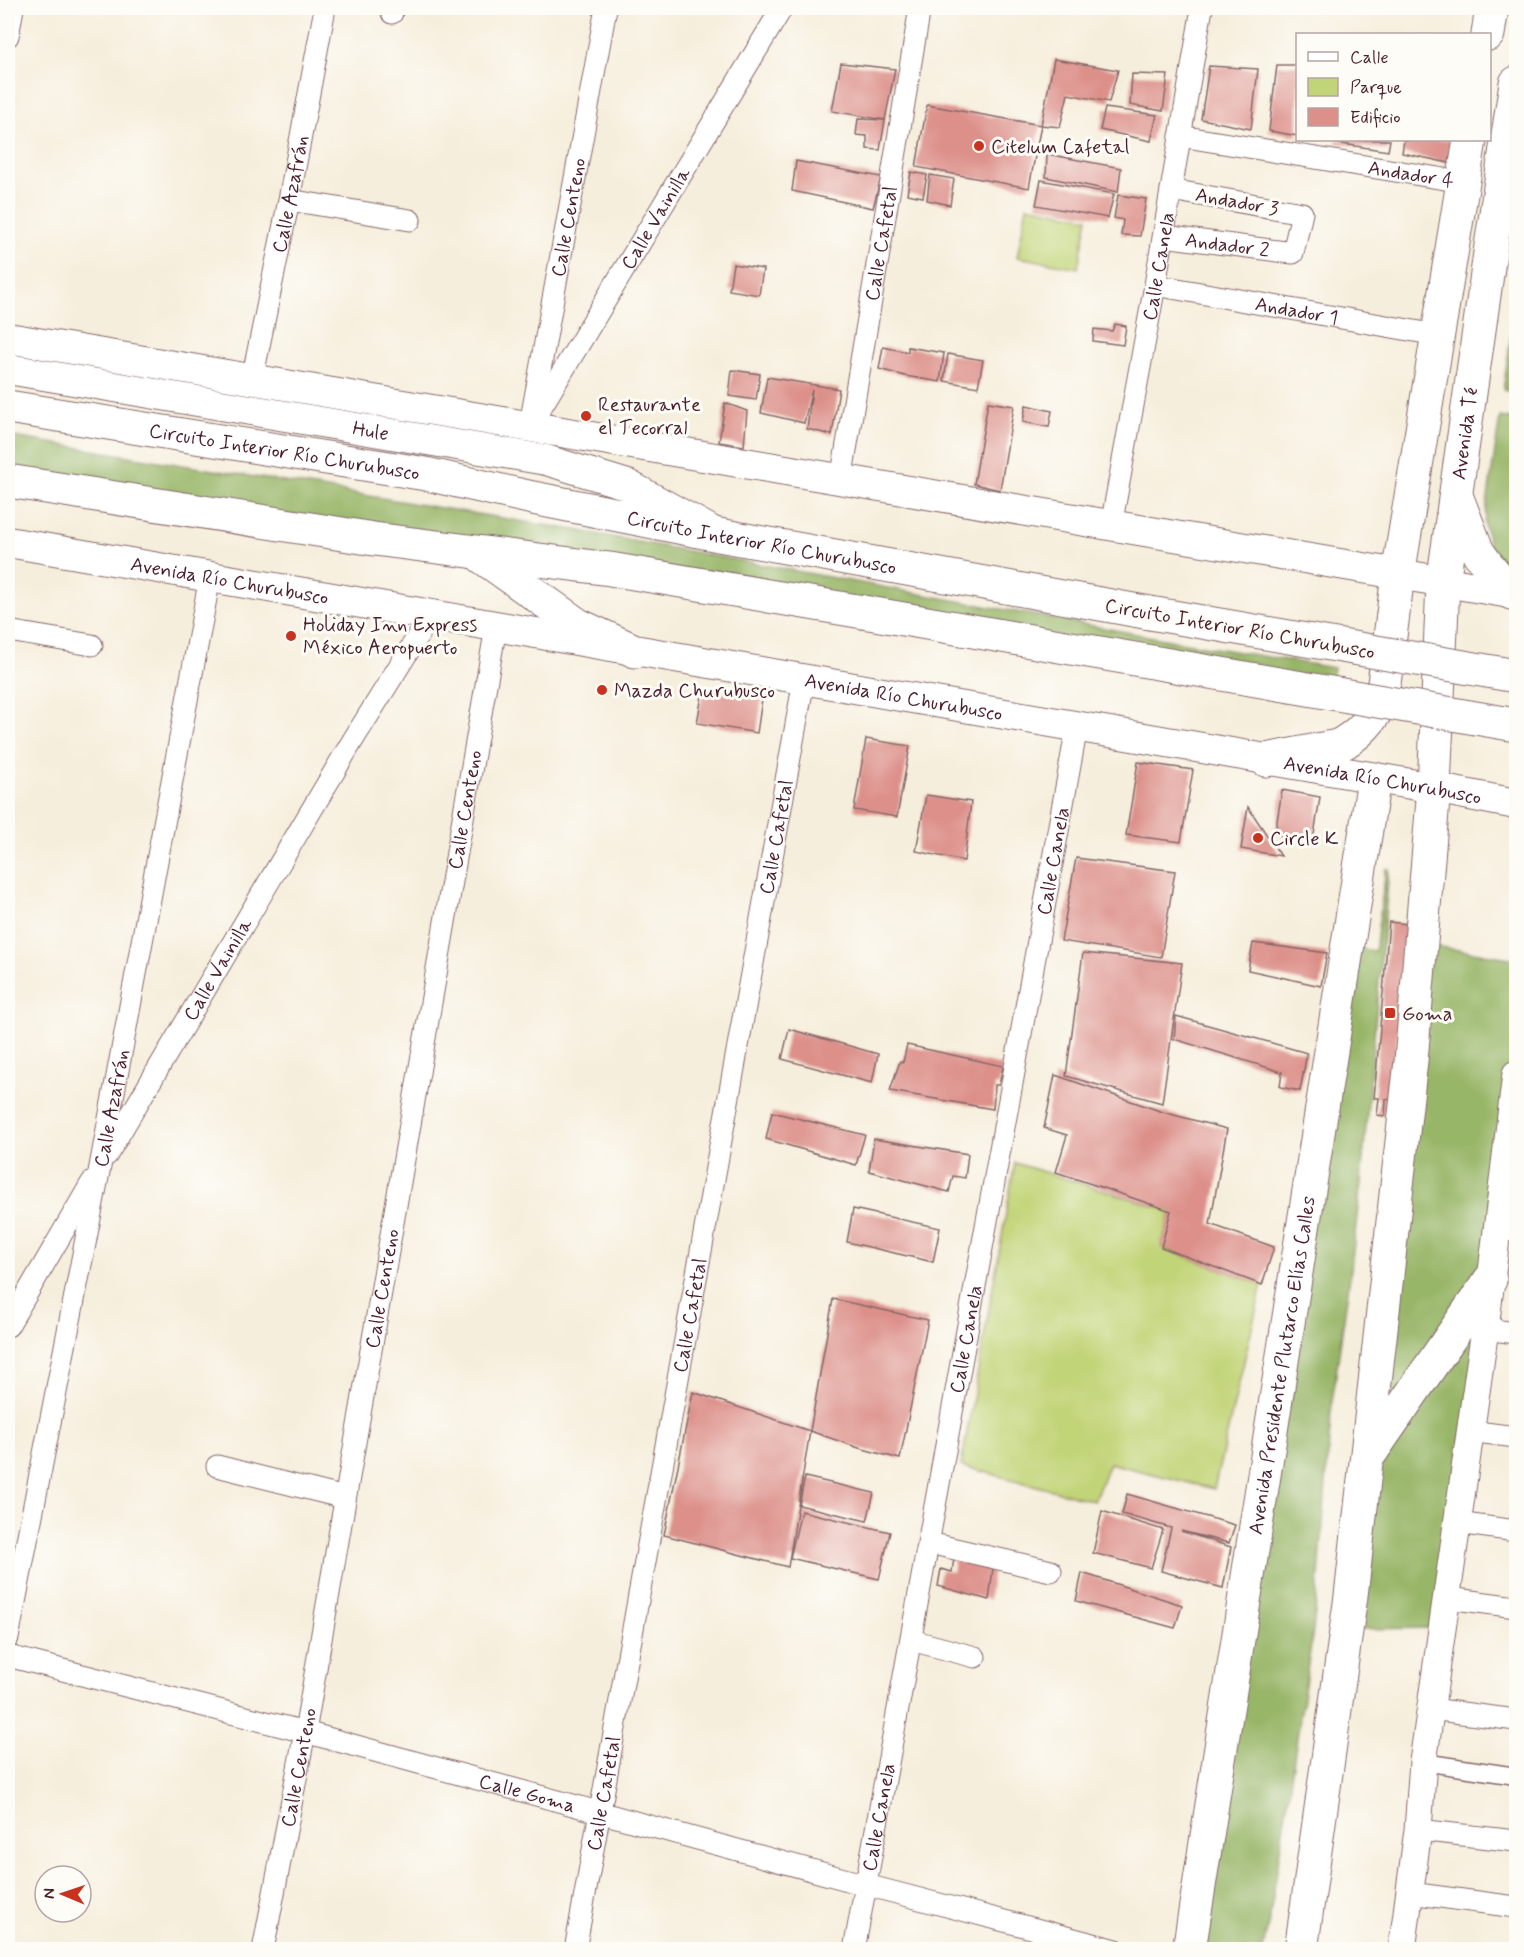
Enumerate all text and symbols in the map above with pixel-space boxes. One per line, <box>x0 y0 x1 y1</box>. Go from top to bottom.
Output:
legend <box>1296 33 1491 141</box>
text: Calle <box>1350 46 1389 70</box>
text: Parque <box>1350 76 1402 100</box>
text: Edificio <box>1350 106 1401 130</box>
street label: Calle Azafrán <box>266 133 316 255</box>
place label: Citelum Cafetal <box>991 134 1130 161</box>
marker: Citelum Cafetal <box>972 139 986 153</box>
street label: Andador 4 <box>1366 155 1456 195</box>
street label: Calle Centeno <box>545 156 593 279</box>
street label: Calle Vainilla <box>615 162 698 275</box>
street label: Andador 3 <box>1193 182 1280 223</box>
street label: Calle Cafetal <box>859 184 905 303</box>
street label: Calle Canela <box>1137 210 1182 323</box>
street label: Andador 2 <box>1183 227 1271 265</box>
street label: Andador 1 <box>1253 291 1340 332</box>
street label: Avenida Té <box>1446 386 1486 482</box>
place label: Restaurante el Tecorral <box>598 392 701 442</box>
marker: Restaurante el Tecorral <box>579 409 593 423</box>
street label: Hule <box>350 415 391 448</box>
street label: Circuito Interior Río Churubusco <box>147 418 422 488</box>
street label: Circuito Interior Río Churubusco <box>624 505 899 582</box>
street label: Avenida Río Churubusco <box>128 551 331 612</box>
street label: Circuito Interior Río Churubusco <box>1103 592 1377 667</box>
place label: Holiday Inn Express México Aeropuerto <box>303 612 477 662</box>
marker: Holiday Inn Express México Aeropuerto <box>284 629 298 643</box>
street label: Avenida Río Churubusco <box>802 668 1005 728</box>
place label: Mazda Churubusco <box>614 678 775 705</box>
marker: Mazda Churubusco <box>595 683 609 697</box>
street label: Calle Centeno <box>442 748 489 872</box>
street label: Avenida Río Churubusco <box>1281 750 1484 812</box>
street label: Calle Cafetal <box>754 778 801 897</box>
street label: Calle Canela <box>1031 805 1077 917</box>
place label: Circle K <box>1270 826 1339 853</box>
marker: Circle K <box>1251 831 1265 845</box>
street label: Calle Vainilla <box>178 913 260 1026</box>
place label: Goma <box>1402 1001 1453 1028</box>
marker: Goma <box>1383 1006 1397 1020</box>
street label: Calle Azafrán <box>88 1047 137 1169</box>
street label: Avenida Presidente Plutarco Elías Calles <box>1243 1194 1323 1537</box>
street label: Calle Centeno <box>360 1227 407 1351</box>
street label: Calle Cafetal <box>667 1256 715 1375</box>
street label: Calle Canela <box>944 1283 990 1396</box>
street label: Calle Centeno <box>275 1706 324 1829</box>
street label: Calle Cafetal <box>581 1734 628 1853</box>
street label: Calle Canela <box>857 1761 903 1874</box>
street label: Calle Goma <box>476 1768 578 1820</box>
north arrow <box>33 1864 93 1924</box>
text: N <box>39 1888 60 1899</box>

